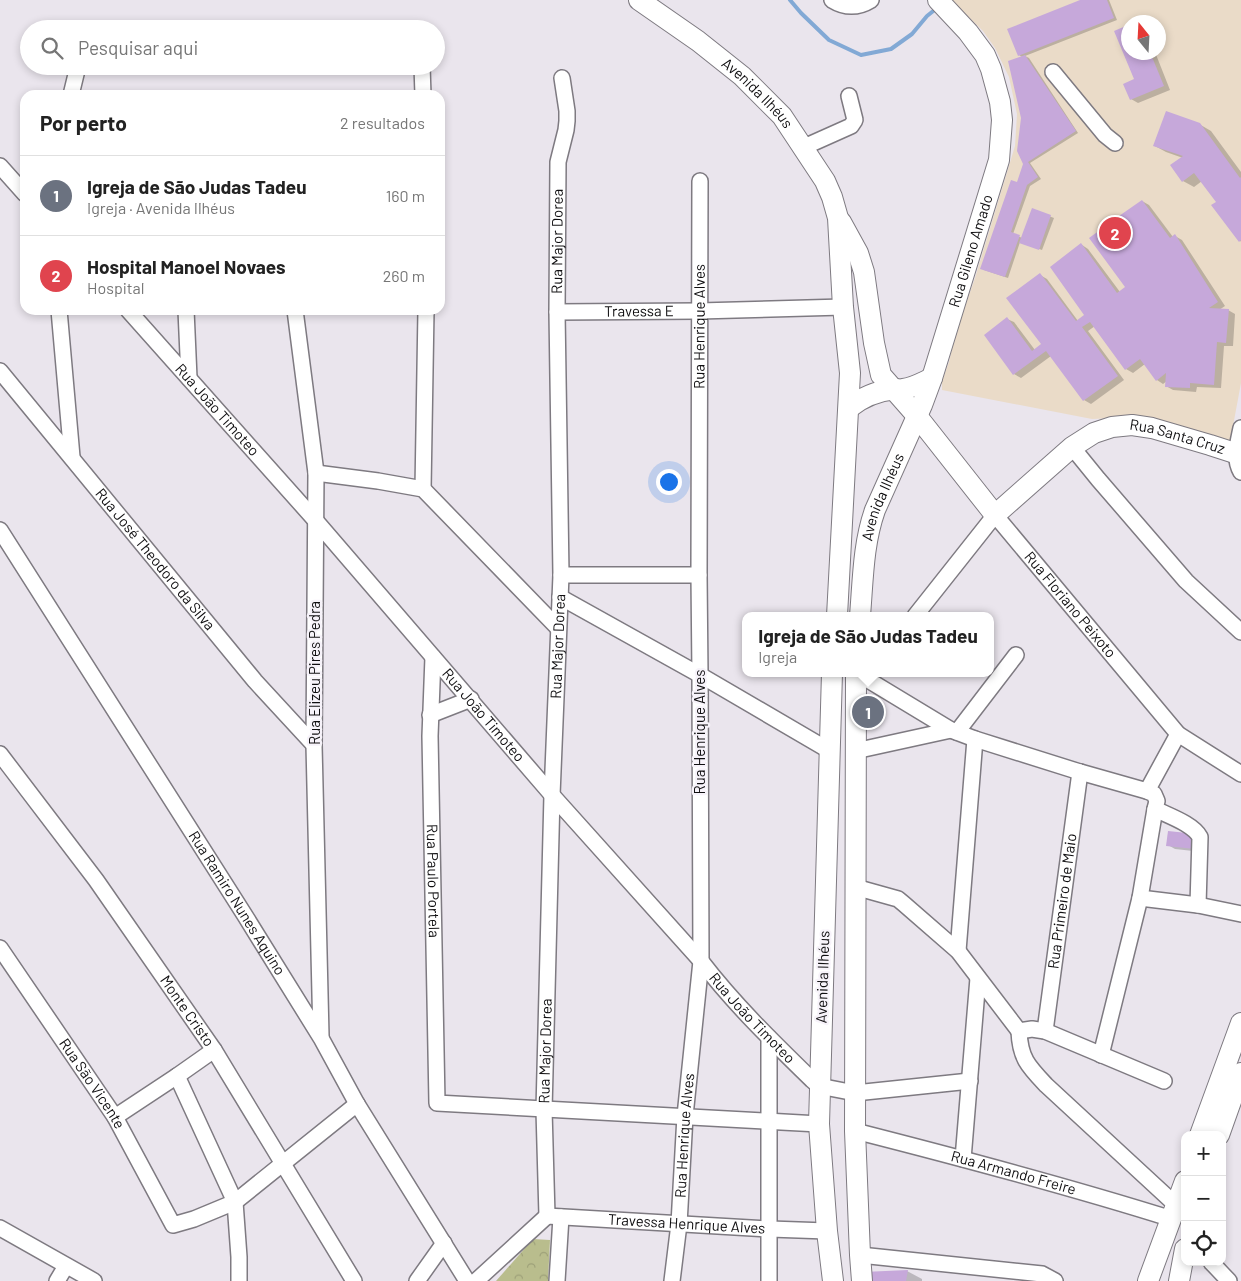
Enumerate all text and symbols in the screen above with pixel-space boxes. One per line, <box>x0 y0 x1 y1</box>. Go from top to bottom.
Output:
north arrow <box>1121 15 1166 60</box>
search box <box>20 20 445 75</box>
icon: search <box>38 34 66 62</box>
text: Pesquisar aqui <box>78 36 198 59</box>
street label: Avenida Ilhéus <box>719 54 797 131</box>
text: Por perto <box>40 110 127 135</box>
text: 2 resultados <box>340 113 425 132</box>
text: Igreja de São Judas Tadeu <box>87 175 307 198</box>
text: 1 <box>53 186 59 205</box>
text: 160 m <box>386 186 425 205</box>
street label: Rua Major Dorea <box>547 189 566 294</box>
street label: Rua Gileno Amado <box>944 192 996 309</box>
text: Igreja · Avenida Ilhéus <box>87 198 235 217</box>
pin: 2 <box>1099 214 1131 252</box>
text: Hospital Manoel Novaes <box>87 255 286 278</box>
street label: Rua Henrique Alves <box>689 264 708 389</box>
text: 2 <box>52 266 60 285</box>
text: 260 m <box>383 266 425 285</box>
text: Hospital <box>87 278 144 297</box>
street label: Travessa E <box>604 301 674 320</box>
street label: Rua João Timoteo <box>172 360 264 459</box>
street label: Rua Santa Cruz <box>1129 415 1228 457</box>
street label: Avenida Ilhéus <box>857 450 907 542</box>
your location <box>656 469 682 495</box>
street label: Rua José Theodoro da Silva <box>92 484 219 633</box>
street label: Rua Floriano Peixoto <box>1021 547 1120 661</box>
street label: Rua Major Dorea <box>546 593 568 699</box>
street label: Rua Elizeu Pires Pedra <box>305 601 323 745</box>
popup <box>742 612 994 677</box>
text: Igreja de São Judas Tadeu <box>758 624 978 647</box>
text: Igreja <box>758 647 797 666</box>
street label: Rua João Timoteo <box>439 664 529 765</box>
street label: Rua Henrique Alves <box>690 670 708 794</box>
pin: 1 <box>852 693 884 731</box>
street label: Rua Paulo Portela <box>424 824 444 938</box>
street label: Rua Ramiro Nunes Aquino <box>186 827 290 978</box>
street label: Rua Primeiro de Maio <box>1043 832 1080 970</box>
street label: Avenida Ilhéus <box>811 930 833 1024</box>
street label: Rua João Timoteo <box>706 969 799 1067</box>
street label: Monte Cristo <box>157 972 219 1049</box>
street label: Rua Major Dorea <box>534 998 555 1104</box>
street label: Rua São Vicente <box>56 1034 130 1132</box>
street label: Rua Henrique Alves <box>670 1072 697 1198</box>
map controls <box>1181 1131 1226 1266</box>
button: + <box>1181 1131 1226 1176</box>
street label: Rua Armando Freire <box>949 1146 1078 1198</box>
button: − <box>1181 1176 1226 1221</box>
street label: Travessa Henrique Alves <box>608 1210 766 1237</box>
button: locate <box>1181 1221 1226 1266</box>

